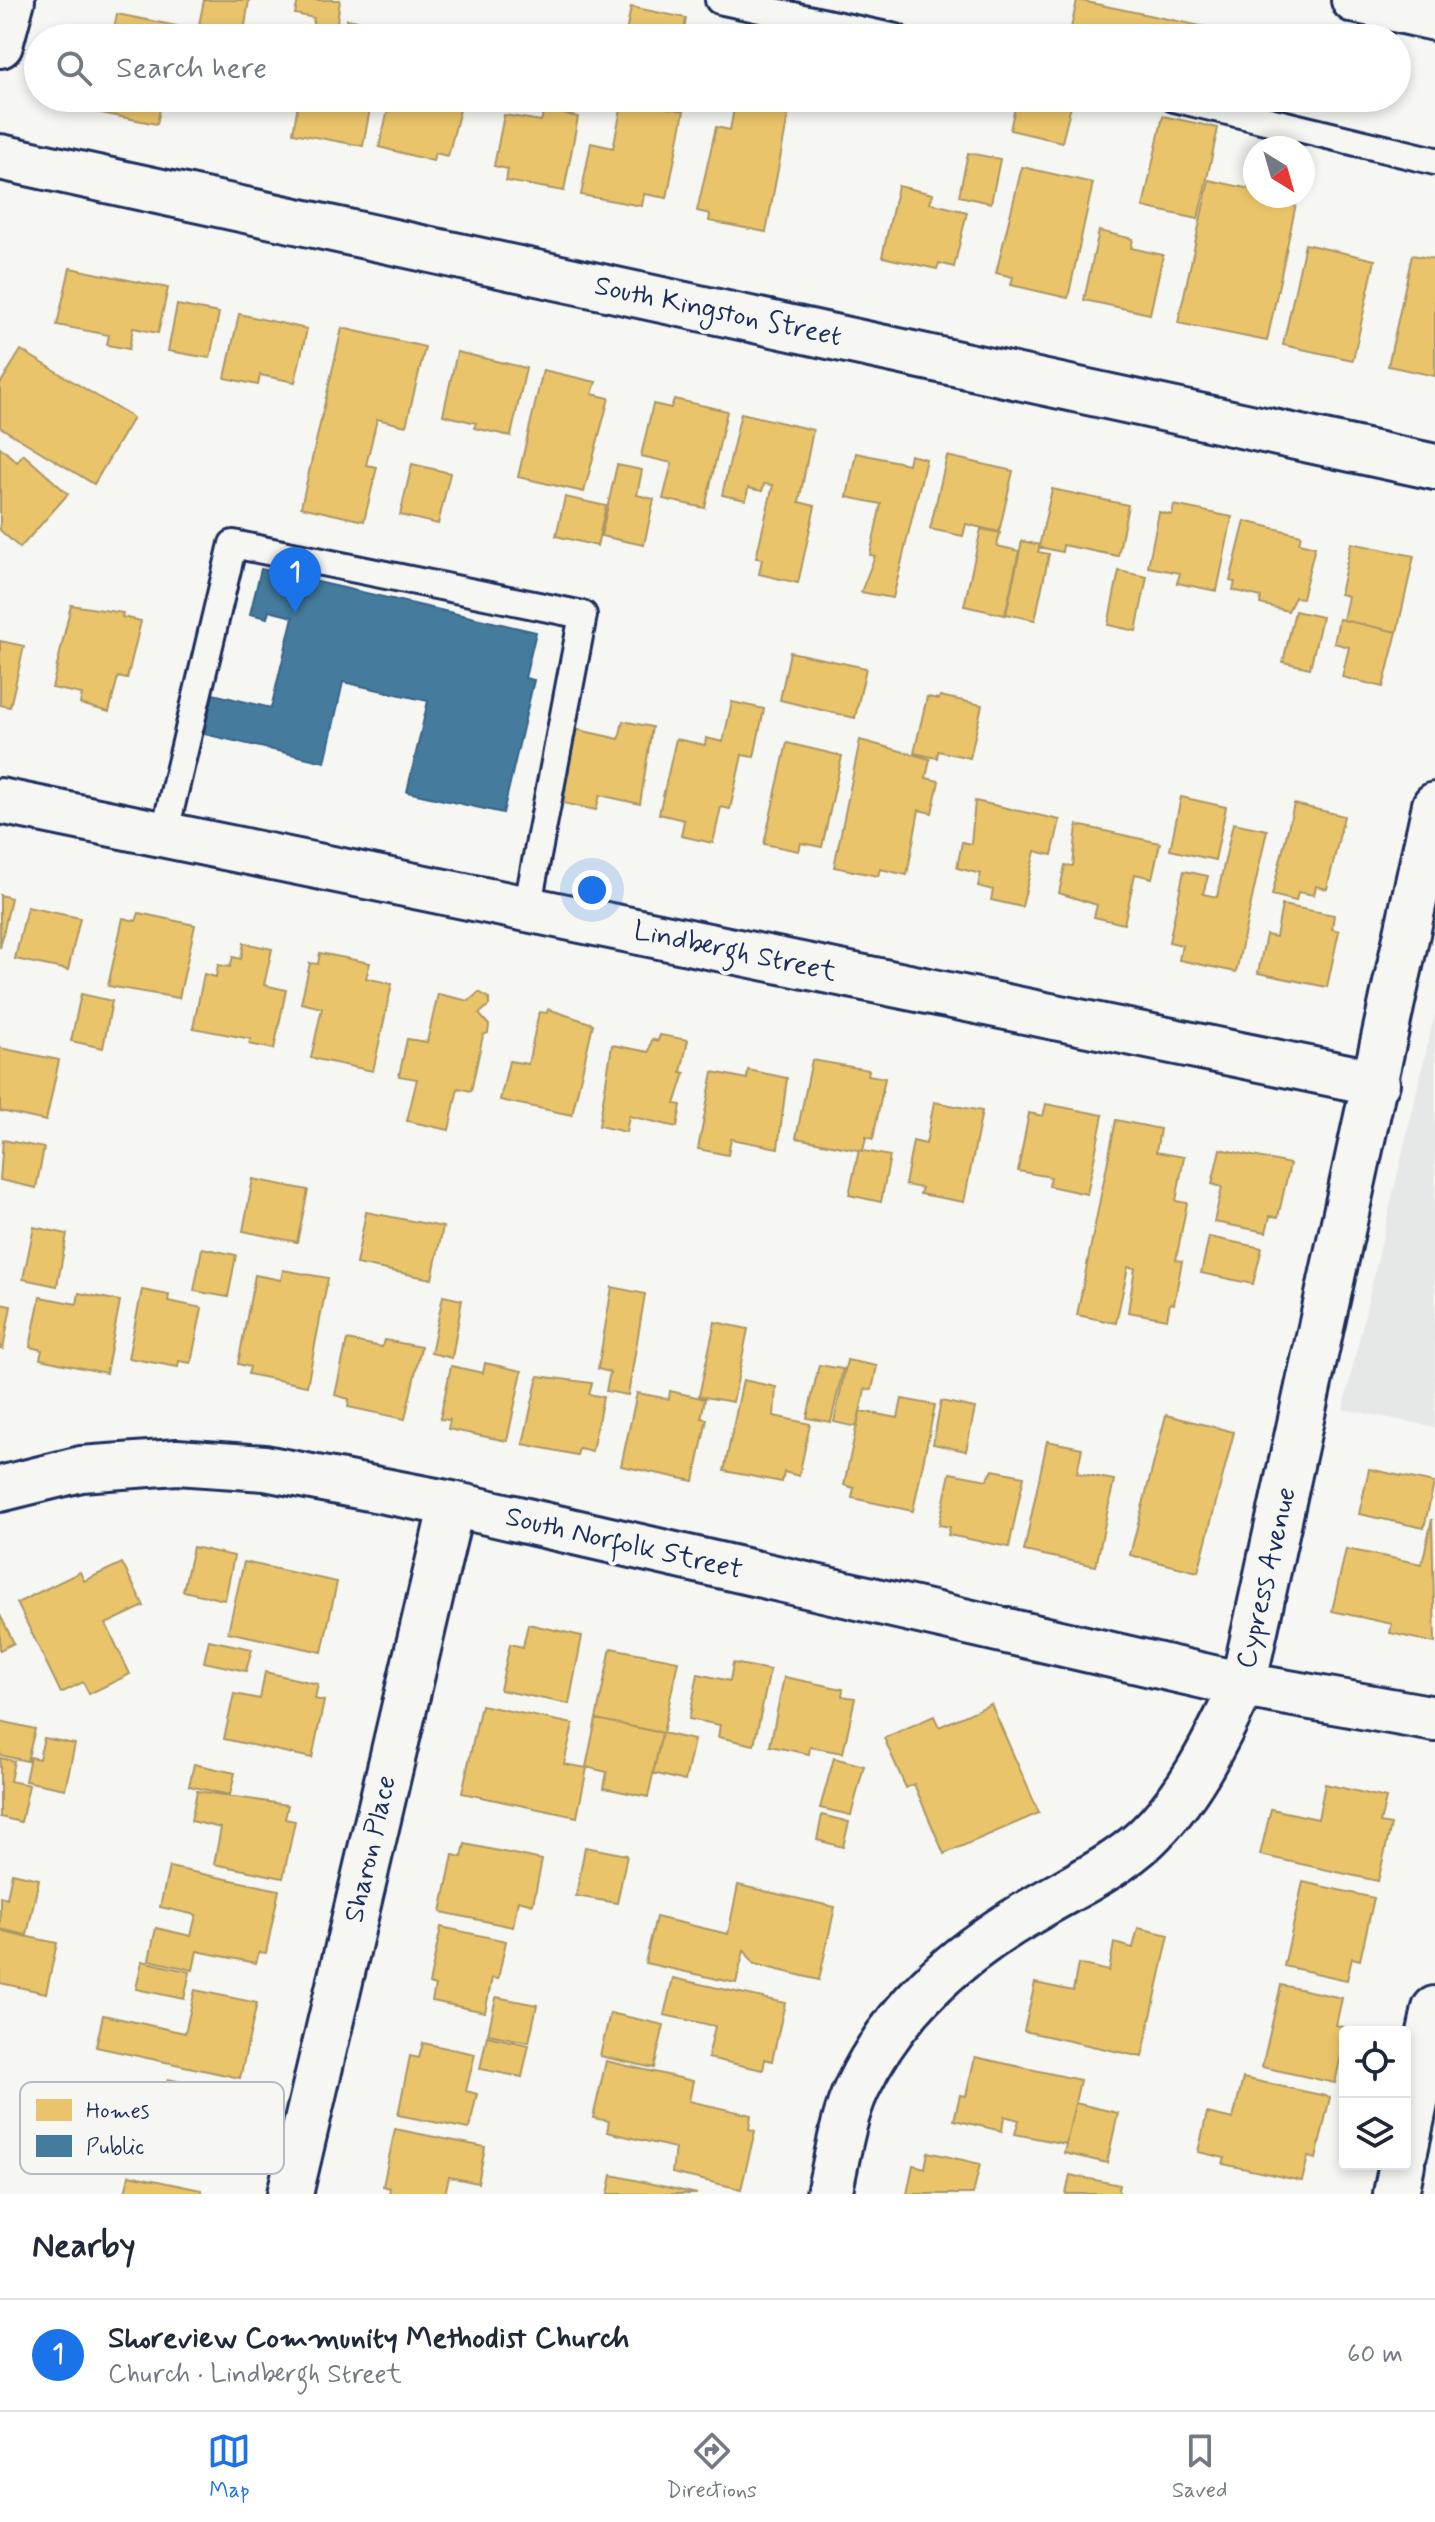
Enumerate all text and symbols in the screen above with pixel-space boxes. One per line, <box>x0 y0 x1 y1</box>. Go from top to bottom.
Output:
search box <box>24 24 1411 112</box>
icon: search <box>52 46 96 90</box>
text: Search here <box>116 49 267 88</box>
north arrow <box>1243 136 1315 208</box>
street label: South Kingston Street <box>591 268 845 358</box>
pin: 1 <box>269 547 321 613</box>
your location <box>572 870 612 910</box>
street label: Lindbergh Street <box>630 912 840 995</box>
street label: Cypress Avenue <box>1228 1484 1306 1672</box>
street label: South Norfolk Street <box>501 1499 746 1591</box>
street label: Sharon Place <box>336 1772 406 1926</box>
map controls <box>1339 2026 1411 2170</box>
button: locate <box>1339 2026 1411 2098</box>
legend <box>20 2082 284 2174</box>
text: Homes <box>86 2098 150 2126</box>
button: layers <box>1339 2098 1411 2170</box>
text: Public <box>86 2134 144 2162</box>
text: Nearby <box>32 2224 136 2269</box>
text: Shoreview Community Methodist Church <box>108 2319 630 2358</box>
text: 1 <box>52 2338 64 2372</box>
text: 60 m <box>1347 2338 1403 2372</box>
text: Church · Lindbergh Street <box>108 2358 402 2392</box>
tab: Map <box>207 2429 251 2505</box>
tab: Directions <box>666 2429 757 2505</box>
tab: Saved <box>1172 2429 1227 2505</box>

